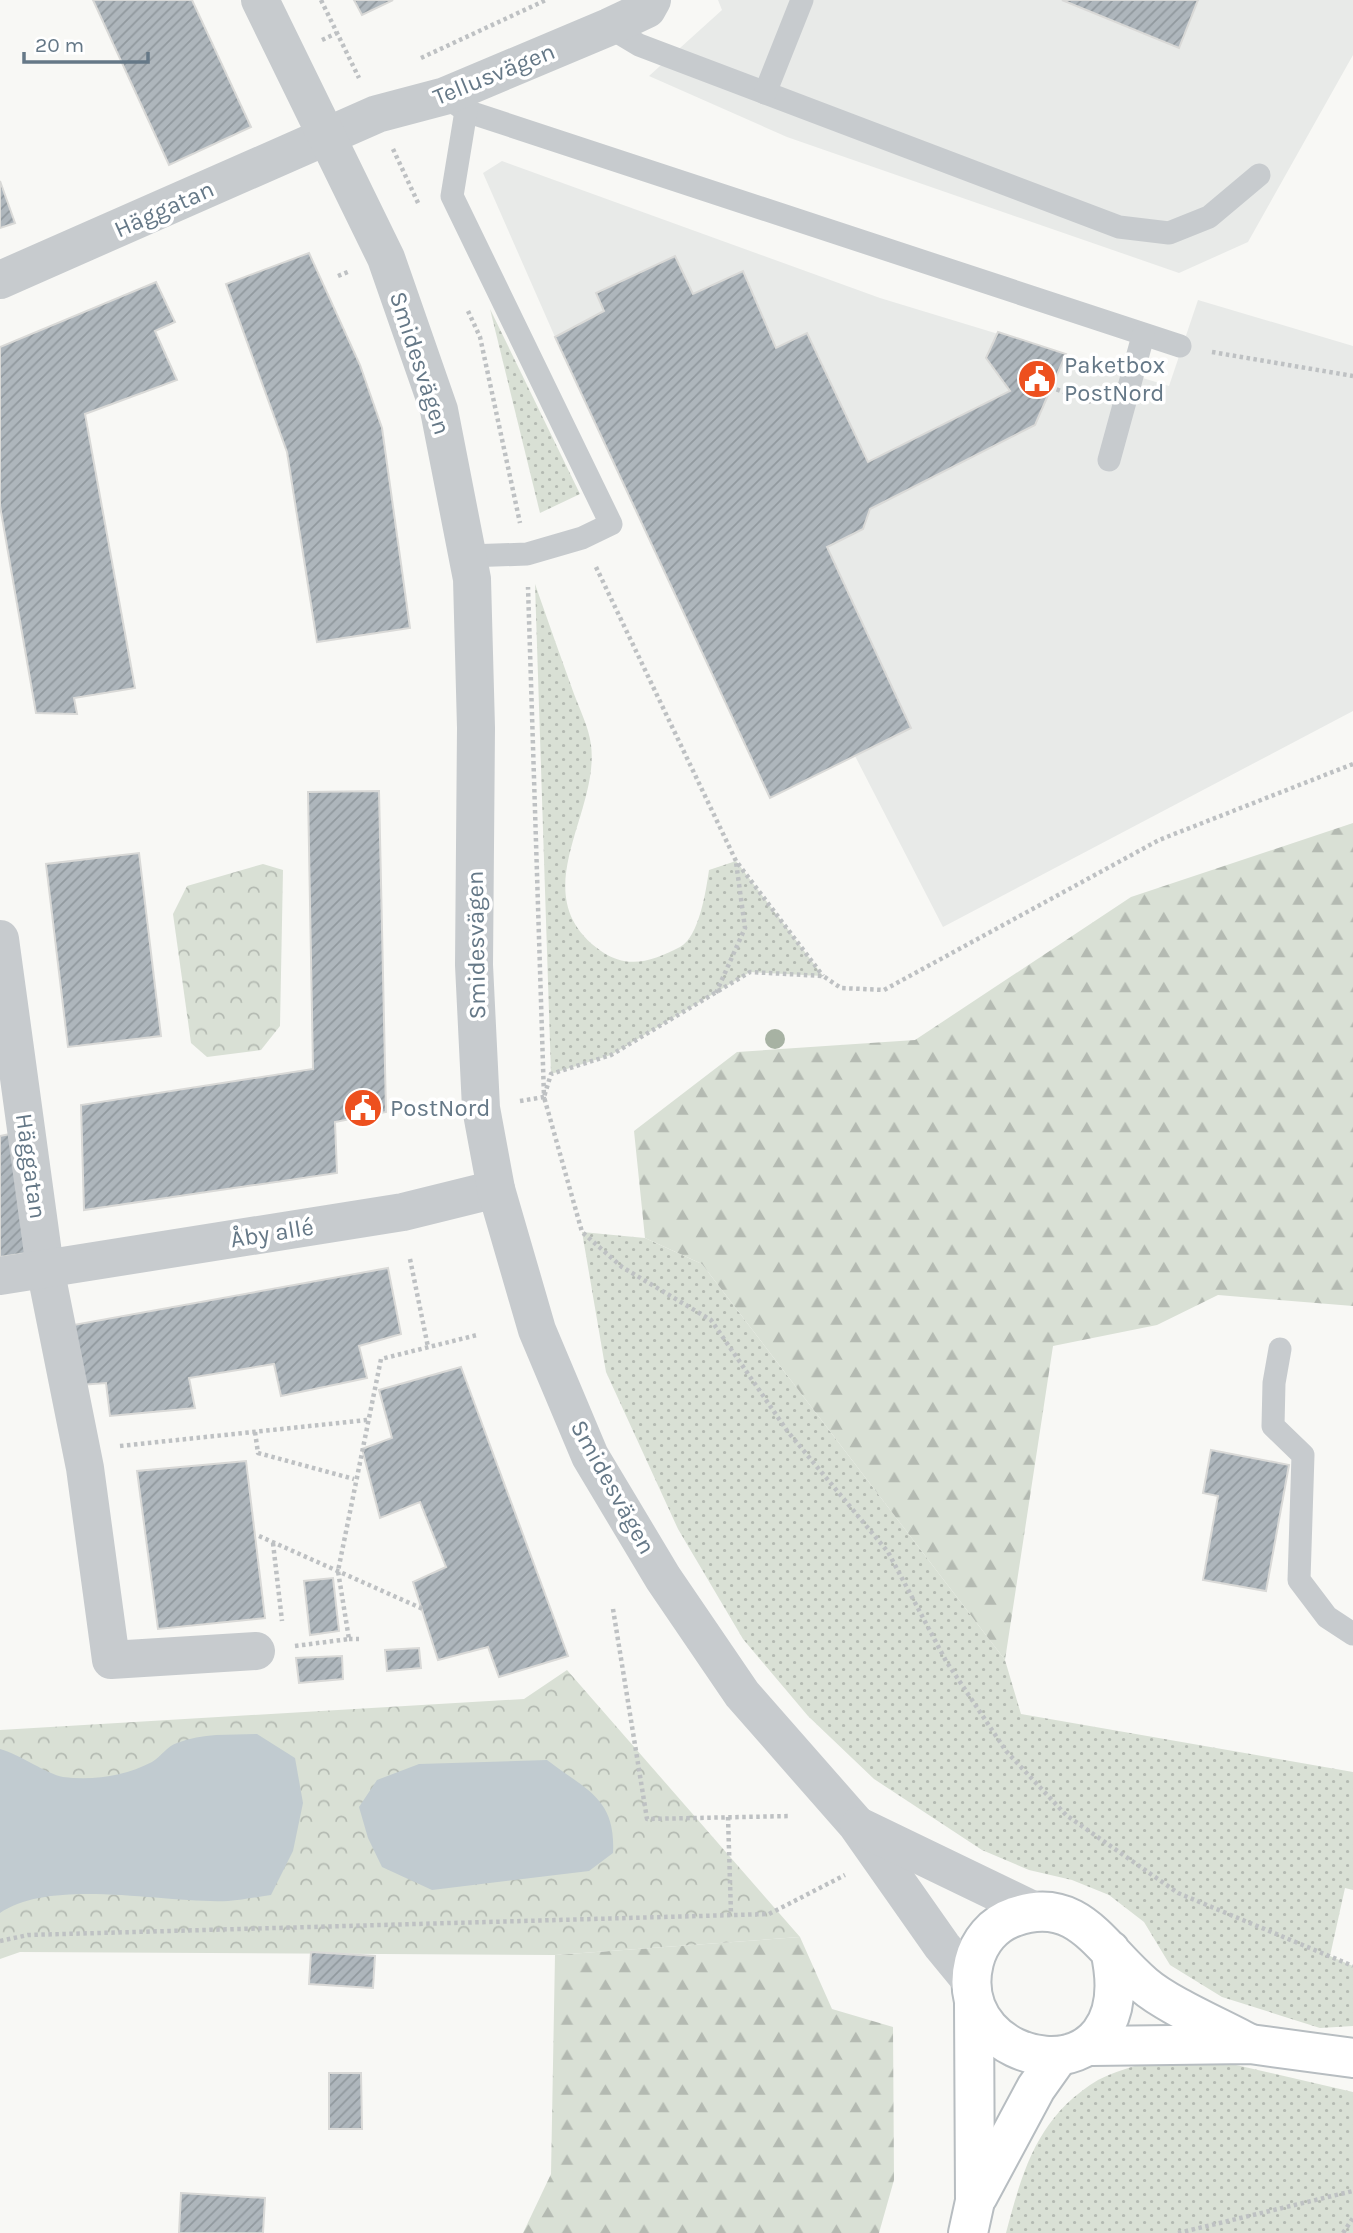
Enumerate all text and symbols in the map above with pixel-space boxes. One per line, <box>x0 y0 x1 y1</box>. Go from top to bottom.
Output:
scale bar <box>24 21 149 65</box>
text: 20 m <box>35 33 84 57</box>
street label: Tellusvägen <box>429 37 559 111</box>
street label: Häggatan <box>110 175 218 243</box>
street label: Smidesvägen <box>384 288 456 438</box>
place label: Paketbox PostNord <box>1064 351 1165 407</box>
public building icon: Paketbox PostNord <box>1016 358 1058 400</box>
street label: Smidesvägen <box>461 870 491 1020</box>
public building icon: PostNord <box>342 1087 384 1129</box>
place label: PostNord <box>390 1094 490 1122</box>
street label: Häggatan <box>10 1111 52 1221</box>
street label: Åby allé <box>228 1212 316 1253</box>
street label: Smidesvägen <box>565 1415 661 1559</box>

